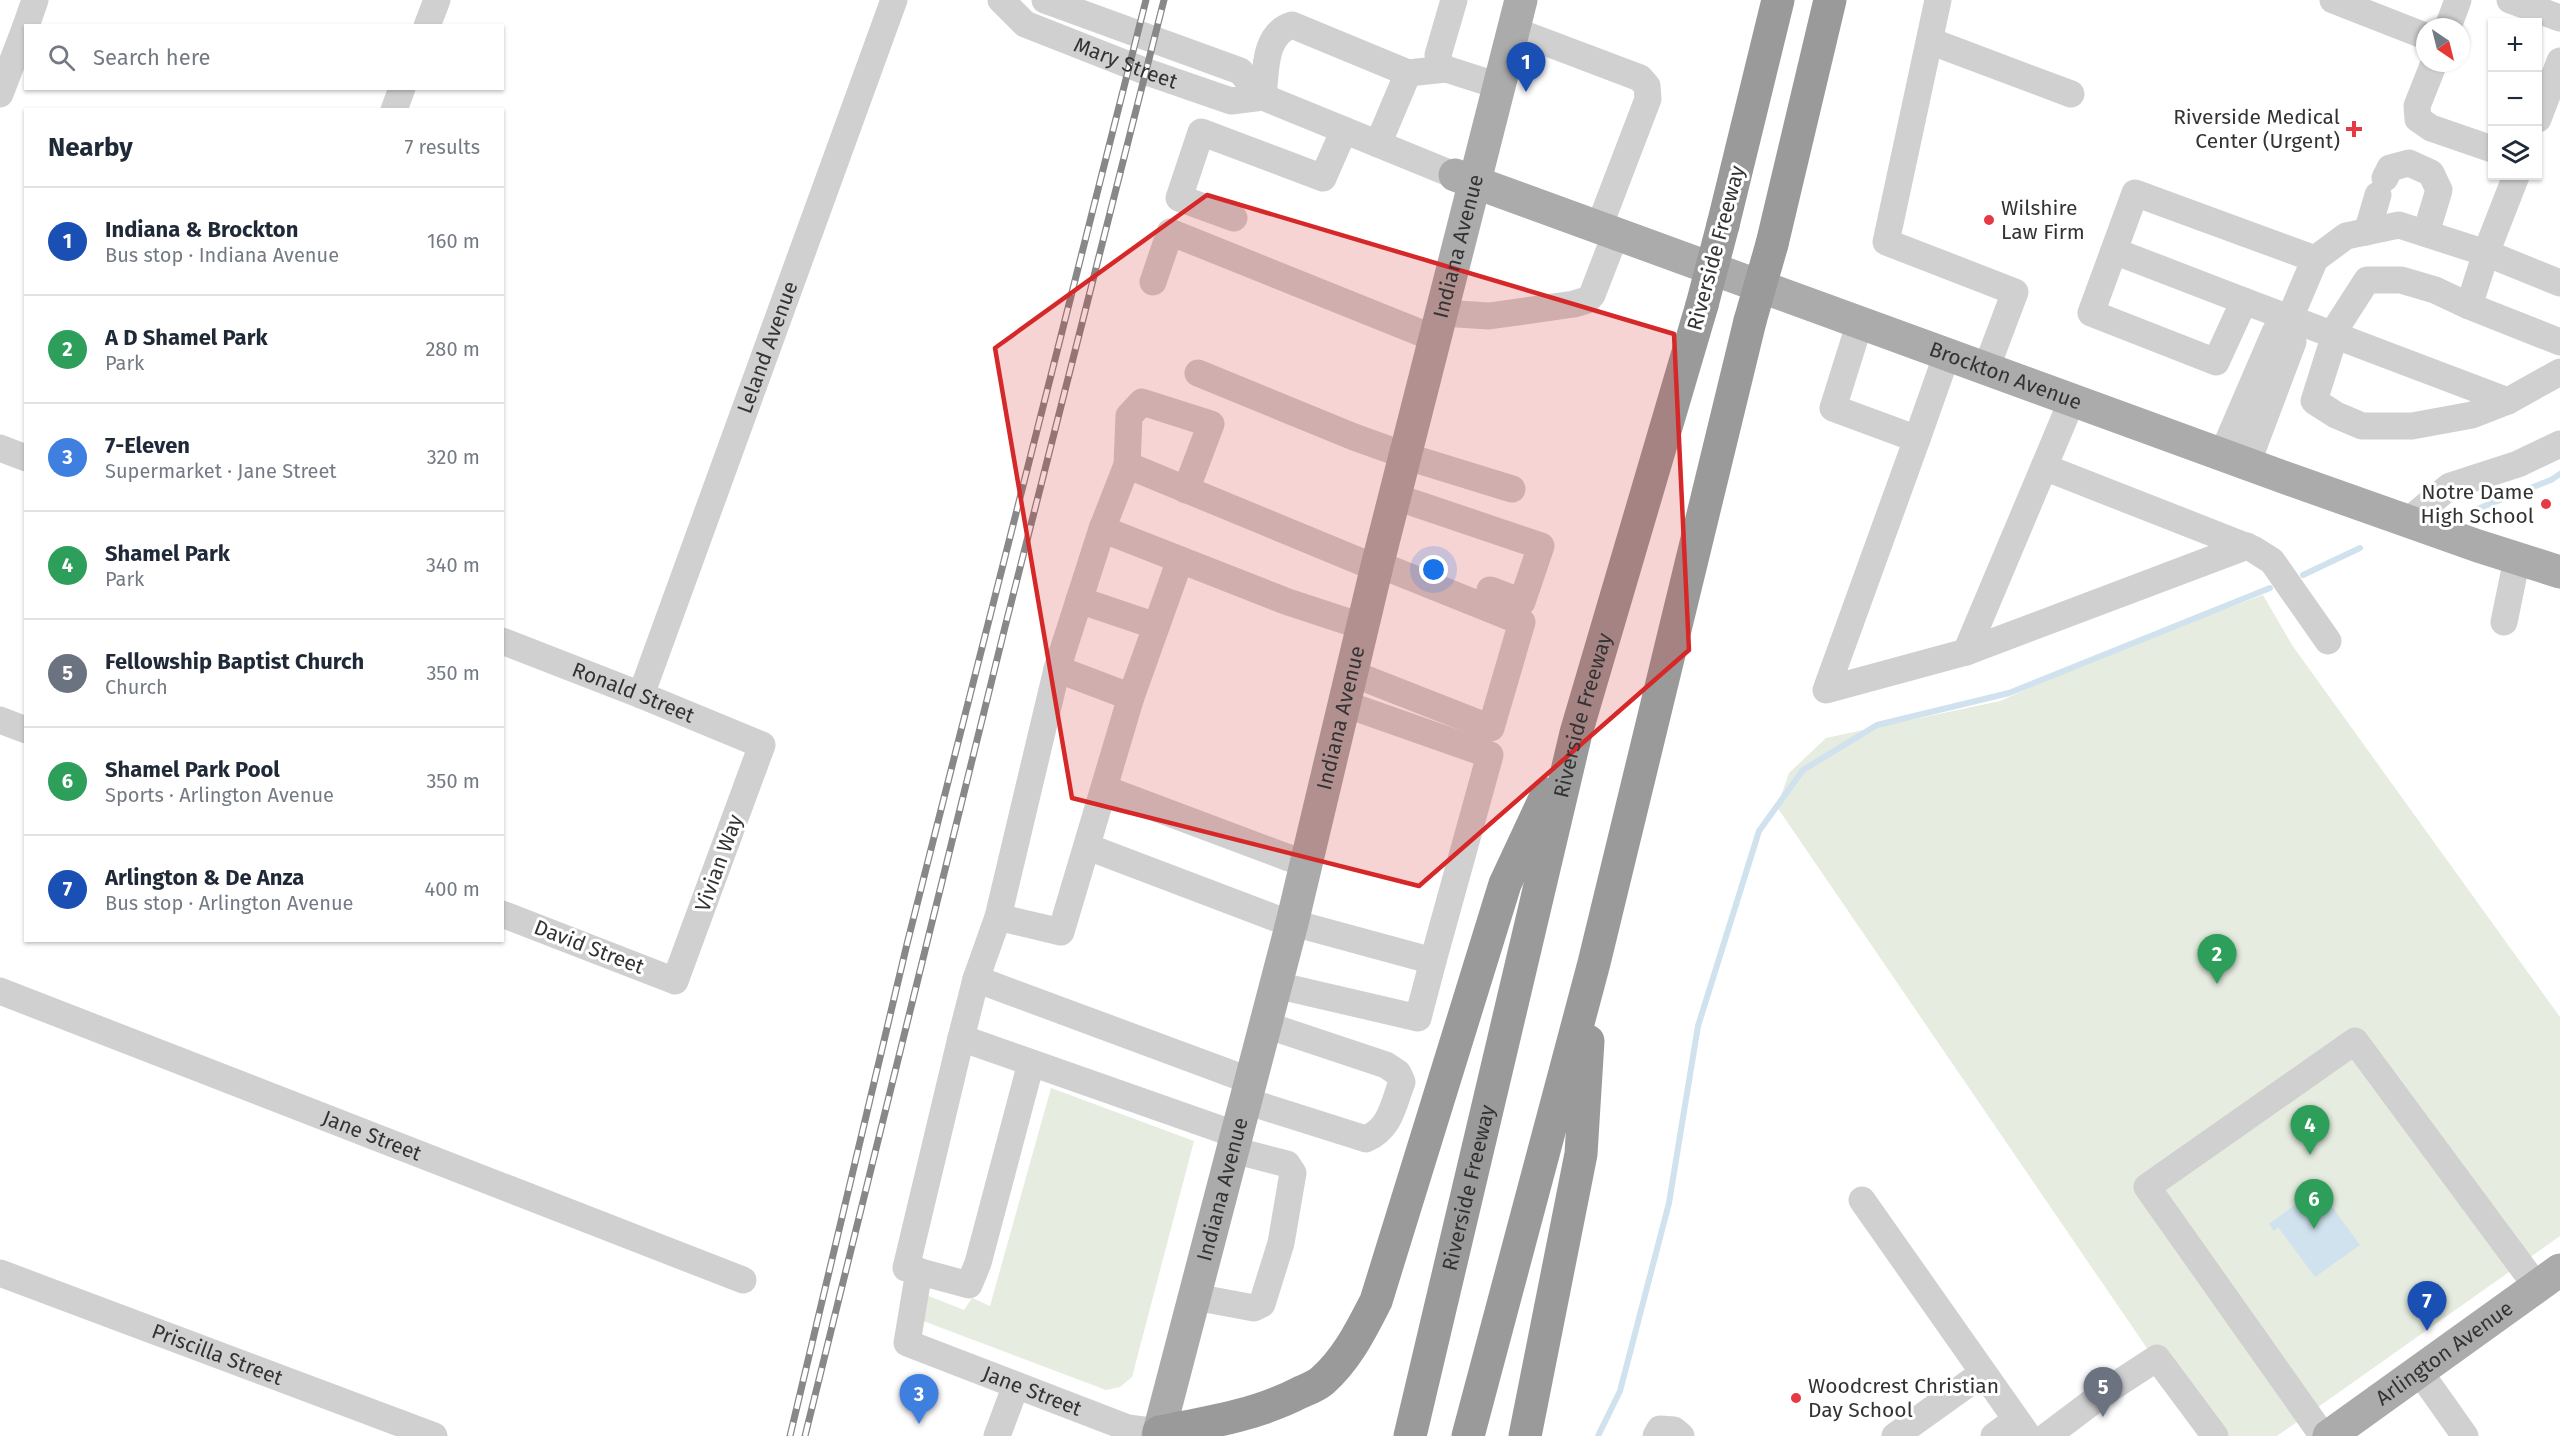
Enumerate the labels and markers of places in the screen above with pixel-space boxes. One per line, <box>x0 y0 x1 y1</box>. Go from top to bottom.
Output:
pin: 1 <box>1506 42 1546 92</box>
place label: Riverside Medical Center (Urgent) <box>2173 104 2340 154</box>
marker: Riverside Medical Center (Urgent) <box>2345 120 2363 138</box>
place label: Wilshire Law Firm <box>2001 195 2085 245</box>
marker: Wilshire Law Firm <box>1982 213 1996 227</box>
place label: Notre Dame High School <box>2421 479 2534 529</box>
marker: Notre Dame High School <box>2539 497 2553 511</box>
pin: 2 <box>2198 934 2236 984</box>
pin: 4 <box>2290 1106 2330 1155</box>
pin: 6 <box>2294 1180 2334 1229</box>
pin: 7 <box>2408 1282 2446 1331</box>
pin: 5 <box>2084 1368 2122 1417</box>
place label: Woodcrest Christian Day School <box>1808 1373 1999 1423</box>
pin: 3 <box>900 1374 938 1424</box>
marker: Woodcrest Christian Day School <box>1789 1391 1803 1405</box>

